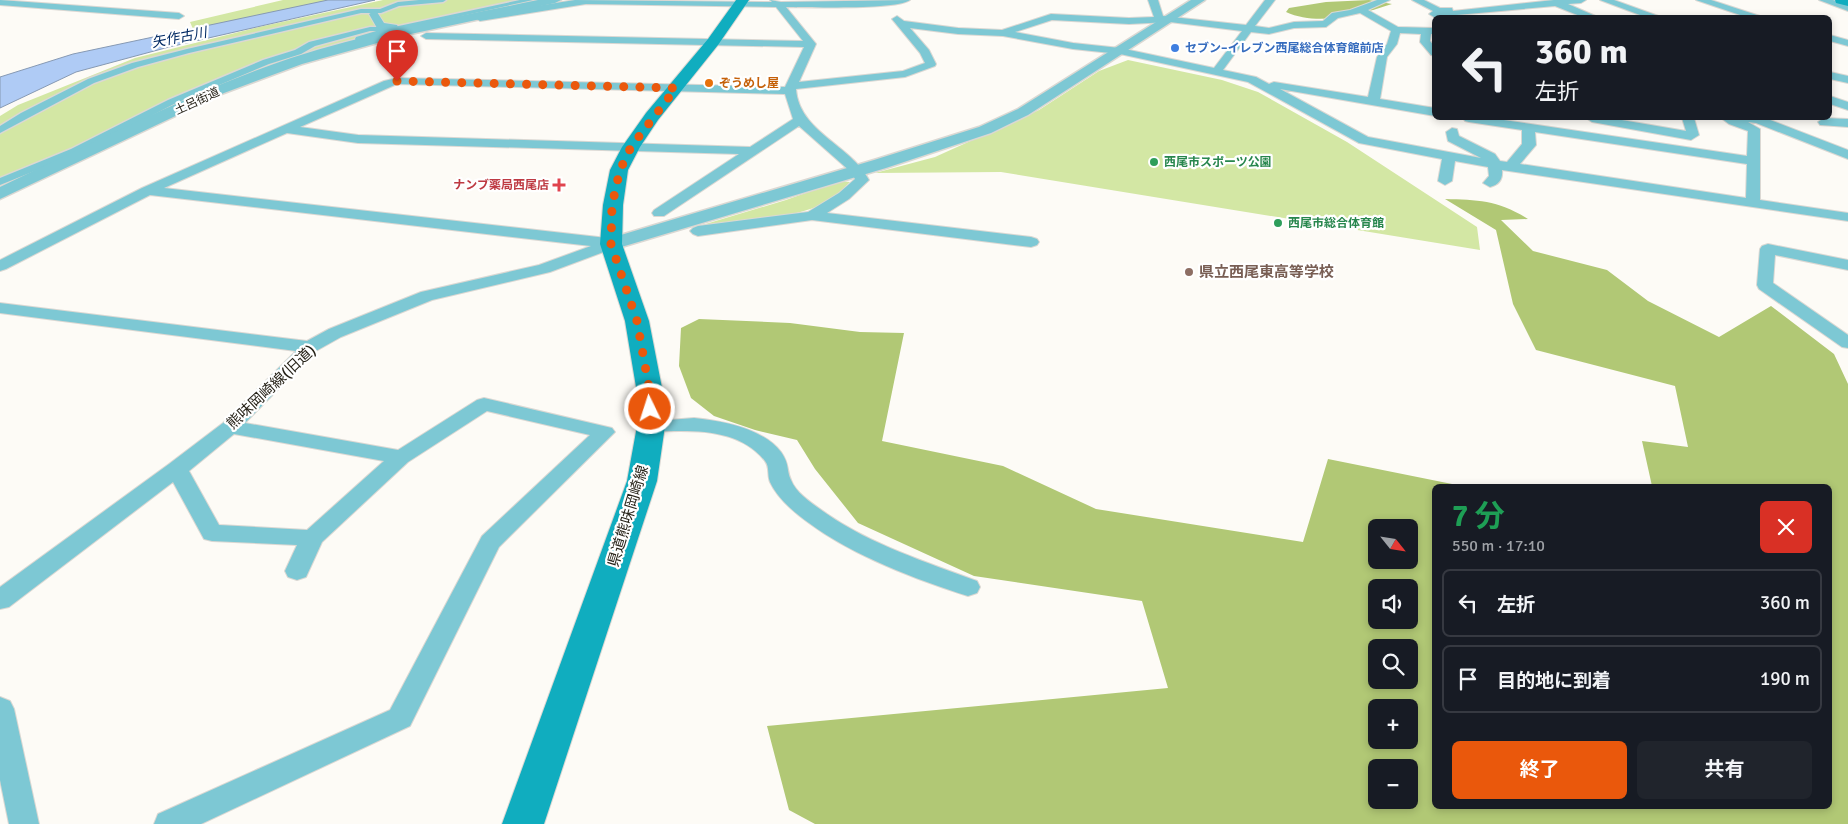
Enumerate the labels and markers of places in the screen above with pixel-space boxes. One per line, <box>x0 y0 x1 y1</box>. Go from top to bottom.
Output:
pin <box>376 30 418 81</box>
place label: セブン−イレブン西尾総合体育館前店 <box>1185 41 1383 56</box>
marker: セブン−イレブン西尾総合体育館前店 <box>1169 42 1181 54</box>
place label: ぞうめし屋 <box>719 76 779 91</box>
marker: ぞうめし屋 <box>703 77 715 89</box>
place label: 西尾市スポーツ公園 <box>1164 155 1272 170</box>
marker: 西尾市スポーツ公園 <box>1148 156 1160 168</box>
place label: ナンブ薬局西尾店 <box>453 178 549 193</box>
marker: ナンブ薬局西尾店 <box>553 179 565 191</box>
place label: 西尾市総合体育館 <box>1288 216 1384 231</box>
marker: 西尾市総合体育館 <box>1272 217 1284 229</box>
place label: 県立西尾東高等学校 <box>1199 263 1334 281</box>
marker: 県立西尾東高等学校 <box>1183 266 1195 278</box>

